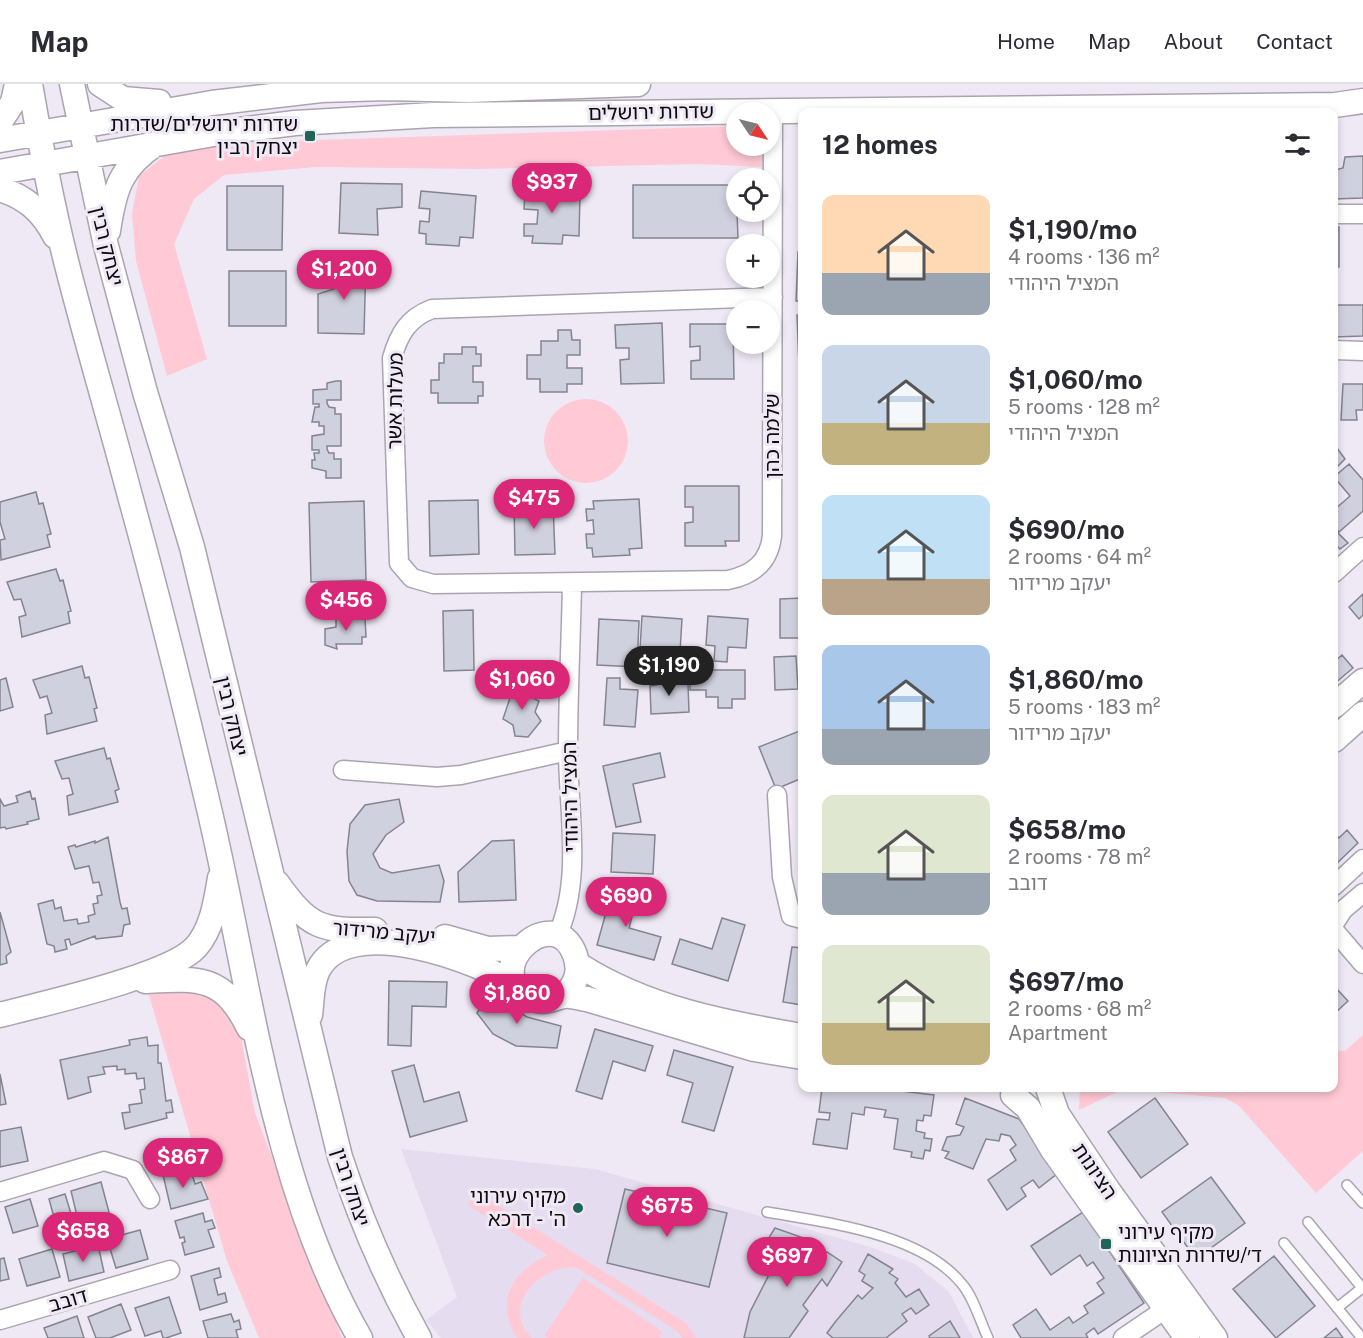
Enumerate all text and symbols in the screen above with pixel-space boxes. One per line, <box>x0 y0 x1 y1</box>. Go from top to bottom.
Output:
text: Map <box>30 25 89 58</box>
text: Home <box>997 29 1055 54</box>
text: Map <box>1088 29 1131 54</box>
text: About <box>1164 29 1223 54</box>
text: Contact <box>1256 29 1333 54</box>
street label: שדרות ירושלים <box>588 99 714 125</box>
north arrow <box>726 102 780 156</box>
map controls <box>726 102 780 354</box>
place label: שדרות ירושלים/שדרות יצחק רבין <box>110 112 298 159</box>
icon: filters <box>1281 128 1314 161</box>
marker: שדרות ירושלים/שדרות יצחק רבין <box>303 129 317 143</box>
text: 12 homes <box>822 129 938 160</box>
pin: $937 <box>516 163 588 214</box>
button: locate <box>726 168 780 222</box>
text: $937 <box>526 170 578 194</box>
street label: יצחק רבין <box>86 204 128 288</box>
text: $1,190/mo <box>1008 214 1137 245</box>
icon: home <box>870 219 942 291</box>
button: + <box>726 234 780 288</box>
text: 4 rooms · 136 m² <box>1008 245 1160 269</box>
pin: $1,200 <box>295 250 393 301</box>
text: $1,200 <box>311 257 377 281</box>
text: המציל היהודי <box>1008 271 1119 295</box>
button: − <box>726 300 780 354</box>
street label: מעלות אשר <box>382 352 408 450</box>
text: $1,060/mo <box>1008 364 1143 395</box>
icon: home <box>870 369 942 441</box>
street label: שלמה כהן <box>760 393 784 479</box>
text: 5 rooms · 128 m² <box>1008 395 1160 419</box>
text: המציל היהודי <box>1008 421 1119 445</box>
pin: $475 <box>498 479 570 530</box>
text: $475 <box>508 486 560 510</box>
text: $690/mo <box>1008 514 1125 545</box>
icon: home <box>870 519 942 591</box>
text: 2 rooms · 64 m² <box>1008 545 1151 569</box>
text: יעקב מרידור <box>1008 571 1111 595</box>
pin: $456 <box>310 581 382 632</box>
text: $456 <box>319 588 373 612</box>
pin: $1,190 <box>620 646 718 697</box>
text: $1,190 <box>638 653 700 677</box>
pin: $1,060 <box>473 660 571 711</box>
text: $1,860/mo <box>1008 664 1143 695</box>
text: $1,060 <box>489 667 555 691</box>
icon: home <box>870 669 942 741</box>
street label: יצחק רבין <box>211 674 253 758</box>
text: 5 rooms · 183 m² <box>1008 695 1160 719</box>
text: יעקב מרידור <box>1008 721 1111 745</box>
street label: המציל היהודי <box>557 741 583 853</box>
text: $658/mo <box>1008 814 1126 845</box>
icon: home <box>870 819 942 891</box>
text: 2 rooms · 78 m² <box>1008 845 1151 869</box>
text: דובב <box>1008 871 1048 895</box>
pin: $690 <box>590 877 662 928</box>
text: $690 <box>600 884 652 908</box>
street label: יעקב מרידור <box>332 916 436 948</box>
text: $697/mo <box>1008 966 1124 997</box>
icon: home <box>870 969 942 1041</box>
pin: $1,860 <box>468 974 566 1025</box>
text: $1,860 <box>483 981 551 1005</box>
text: 2 rooms · 68 m² <box>1008 997 1151 1021</box>
text: Apartment <box>1008 1021 1108 1045</box>
pin: $867 <box>147 1138 219 1189</box>
street label: הציונות <box>1068 1138 1122 1204</box>
text: $867 <box>157 1145 209 1169</box>
street label: יצחק רבין <box>327 1145 375 1229</box>
place label: מקיף עירוני ה' - דרכא <box>470 1184 566 1231</box>
pin: $675 <box>631 1187 703 1238</box>
text: $675 <box>641 1194 693 1218</box>
marker: מקיף עירוני ה' - דרכא <box>571 1201 585 1215</box>
pin: $658 <box>47 1212 119 1263</box>
text: $658 <box>56 1219 110 1243</box>
place label: מקיף עירוני ד׳/שדרות הציונות <box>1118 1220 1262 1267</box>
pin: $697 <box>751 1237 823 1288</box>
marker: מקיף עירוני ד׳/שדרות הציונות <box>1099 1237 1113 1251</box>
text: $697 <box>761 1244 813 1268</box>
street label: דובב <box>46 1283 91 1317</box>

